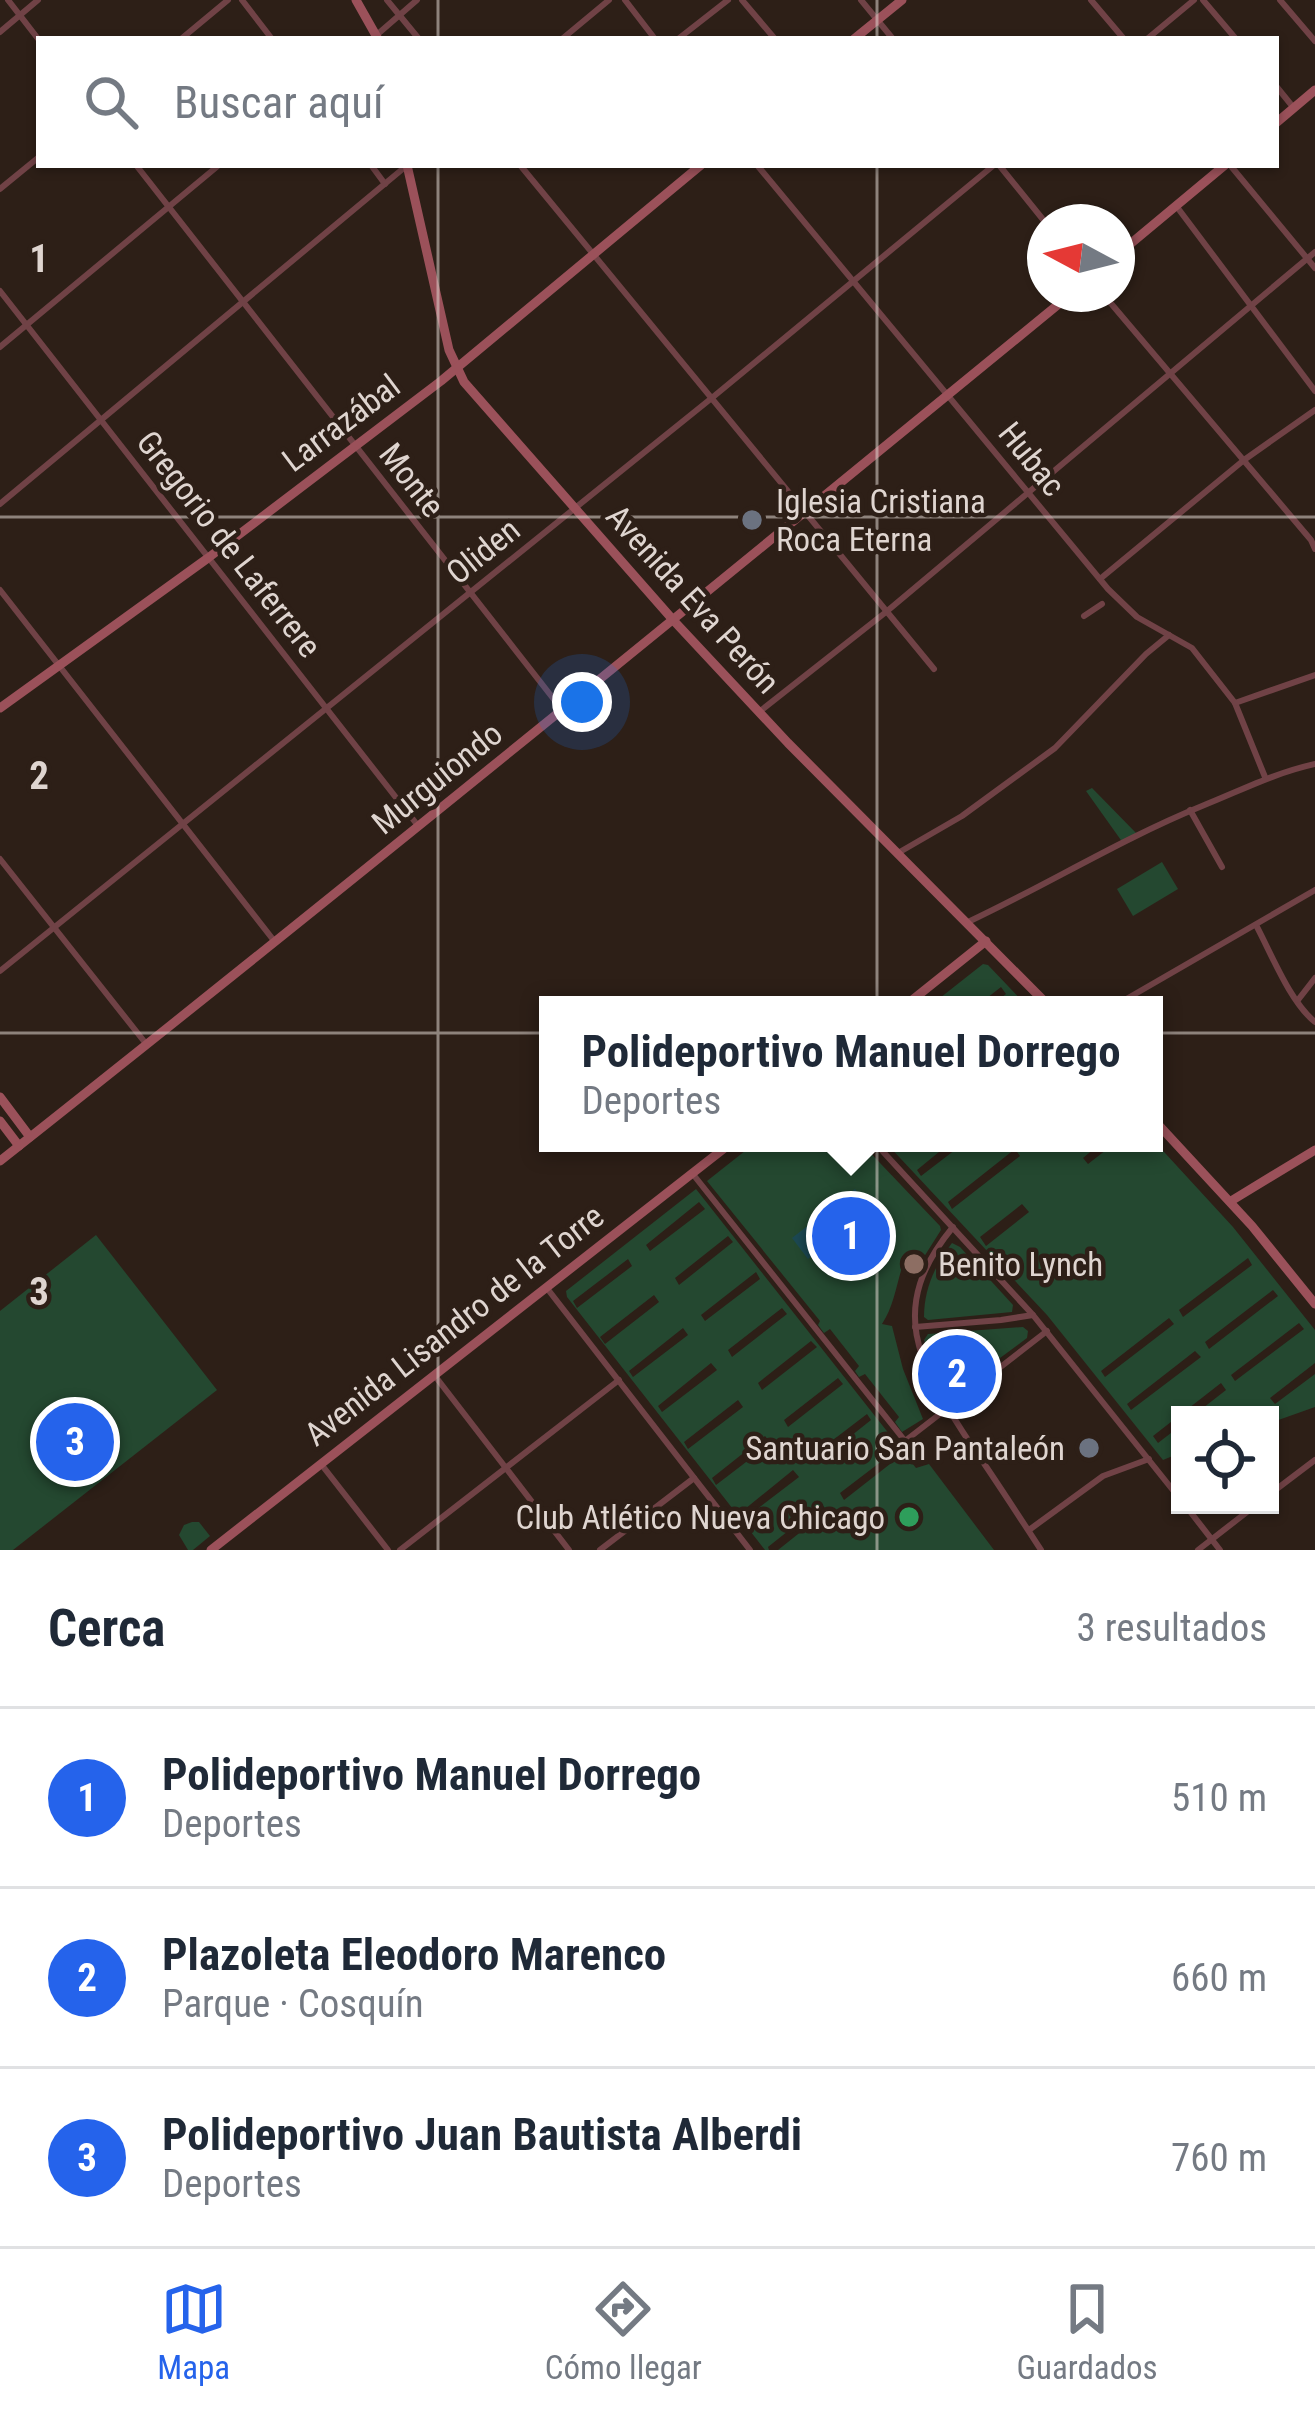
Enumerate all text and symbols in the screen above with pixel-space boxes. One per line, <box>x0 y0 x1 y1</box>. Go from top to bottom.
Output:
search box <box>36 36 1279 168</box>
icon: search <box>78 69 144 135</box>
text: Buscar aquí <box>174 76 384 129</box>
north arrow <box>1027 204 1135 312</box>
text: 1 <box>29 236 49 282</box>
street label: Larrazábal <box>275 366 407 480</box>
street label: Hubac <box>990 414 1074 504</box>
street label: Gregorio de Laferrere <box>129 423 329 665</box>
street label: Monte <box>371 435 453 525</box>
place label: Iglesia Cristiana Roca Eterna <box>776 482 986 559</box>
street label: Avenida Eva Perón <box>598 497 788 701</box>
marker: Iglesia Cristiana Roca Eterna <box>739 507 765 533</box>
street label: Oliden <box>439 510 527 592</box>
your location <box>552 672 612 732</box>
street label: Murguiondo <box>364 714 510 842</box>
text: 2 <box>29 753 49 799</box>
popup <box>539 996 1163 1152</box>
text: Polideportivo Manuel Dorrego <box>581 1025 1121 1078</box>
text: Deportes <box>581 1078 721 1124</box>
pin: 1 <box>812 1191 890 1281</box>
street label: Avenida Lisandro de la Torre <box>297 1196 611 1454</box>
place label: Benito Lynch <box>938 1245 1103 1284</box>
marker: Benito Lynch <box>901 1251 927 1277</box>
text: 3 <box>29 1269 49 1315</box>
pin: 2 <box>918 1329 996 1419</box>
pin: 3 <box>36 1397 114 1487</box>
map controls <box>1171 1406 1279 1514</box>
button: locate <box>1171 1406 1279 1514</box>
place label: Santuario San Pantaleón <box>745 1429 1065 1468</box>
marker: Santuario San Pantaleón <box>1076 1435 1102 1461</box>
place label: Club Atlético Nueva Chicago <box>516 1498 885 1537</box>
marker: Club Atlético Nueva Chicago <box>896 1504 922 1530</box>
text: Cerca <box>48 1599 165 1658</box>
text: 3 resultados <box>1076 1605 1267 1651</box>
text: Polideportivo Manuel Dorrego <box>162 1748 701 1801</box>
text: 1 <box>77 1775 97 1821</box>
text: 510 m <box>1171 1775 1267 1821</box>
text: Deportes <box>162 1801 302 1847</box>
text: Plazoleta Eleodoro Marenco <box>162 1928 666 1981</box>
text: 2 <box>77 1955 97 2001</box>
text: 660 m <box>1171 1955 1267 2001</box>
text: Parque · Cosquín <box>162 1981 424 2027</box>
text: Polideportivo Juan Bautista Alberdi <box>162 2108 802 2161</box>
text: 3 <box>77 2135 97 2181</box>
text: 760 m <box>1171 2135 1267 2181</box>
text: Deportes <box>162 2161 302 2207</box>
tab: Mapa <box>157 2276 230 2387</box>
tab: Cómo llegar <box>545 2276 702 2387</box>
tab: Guardados <box>1016 2276 1158 2387</box>

